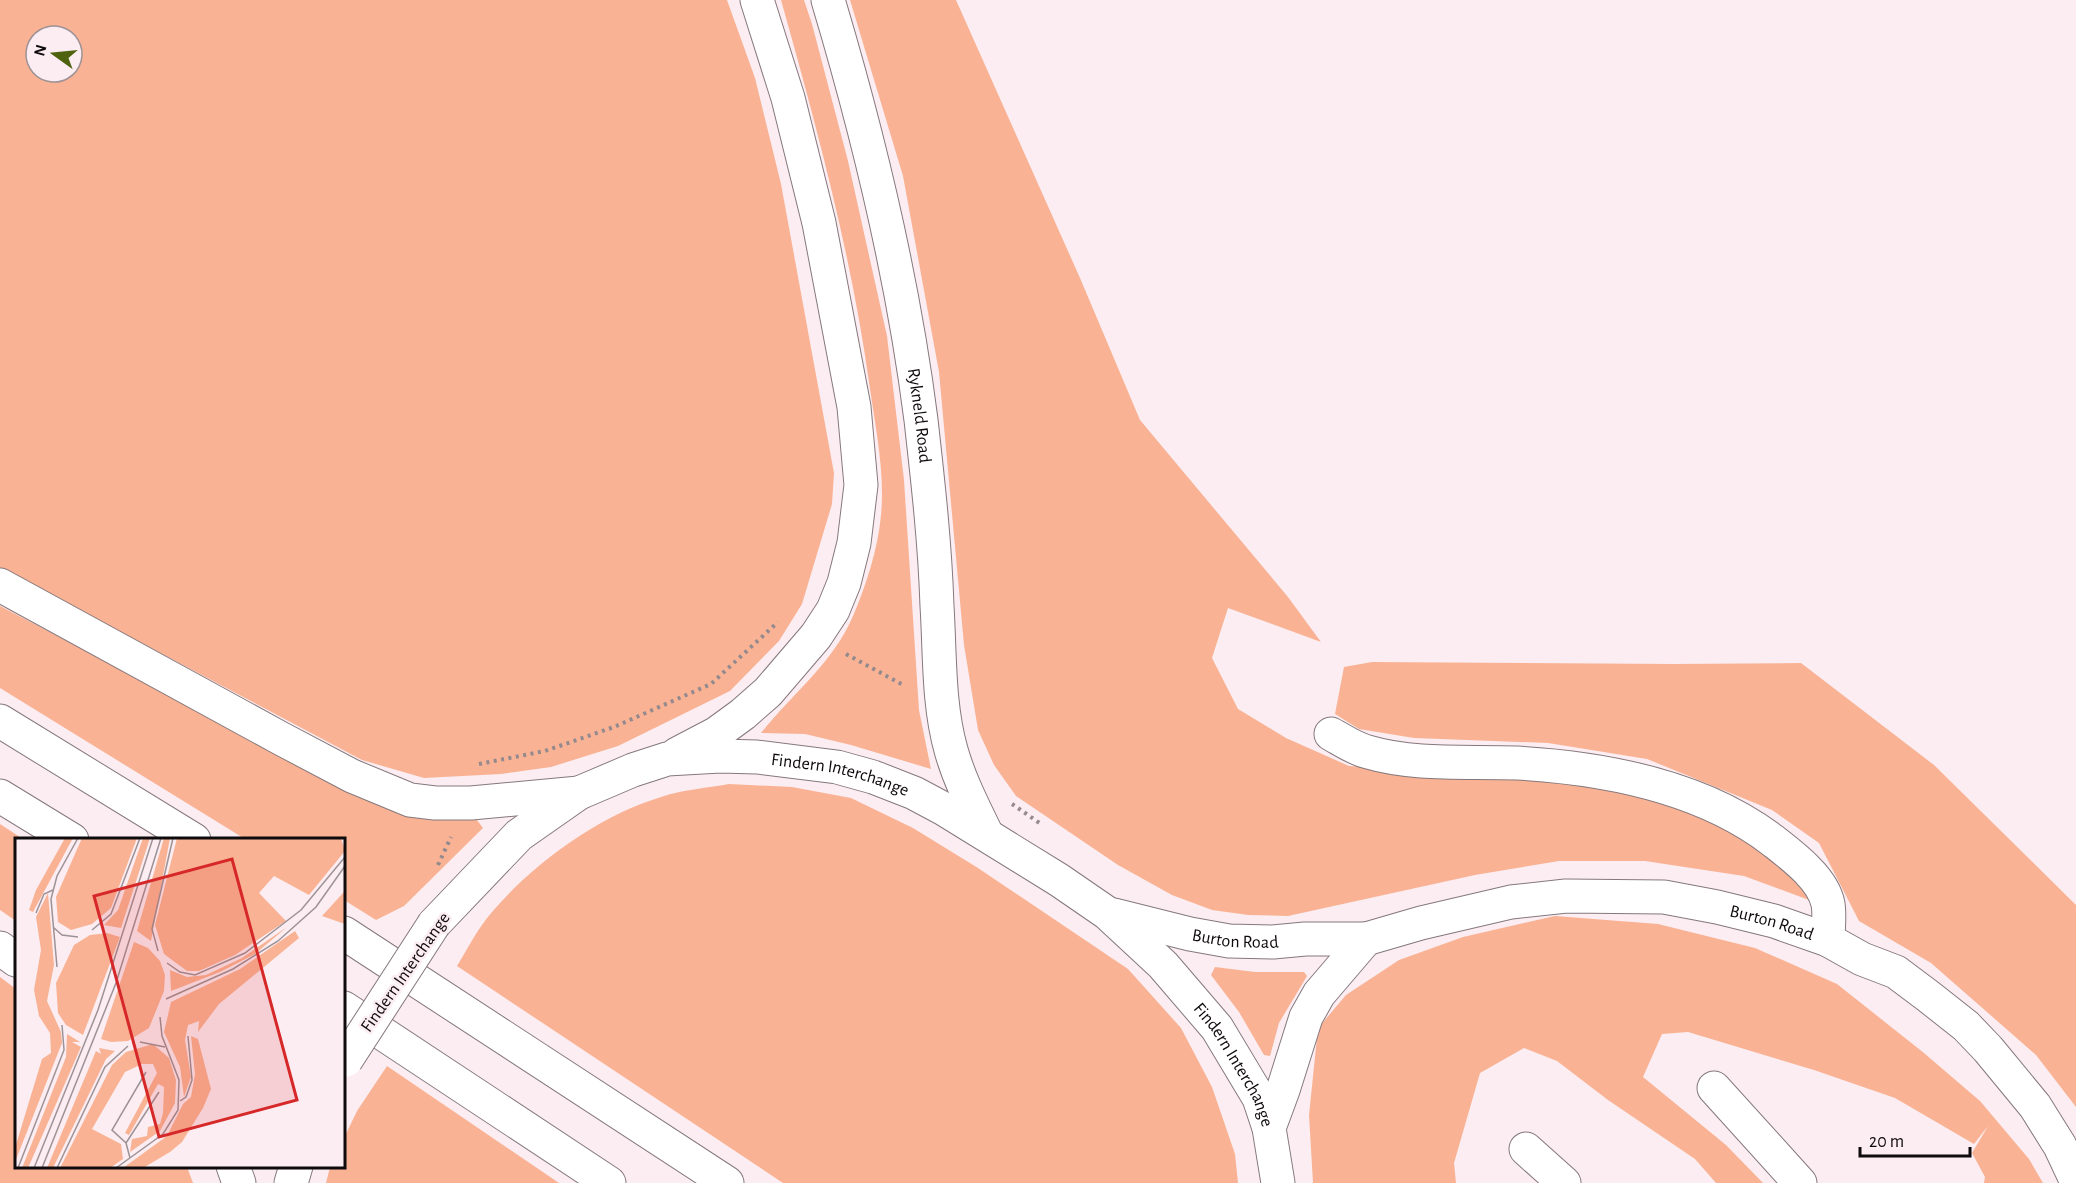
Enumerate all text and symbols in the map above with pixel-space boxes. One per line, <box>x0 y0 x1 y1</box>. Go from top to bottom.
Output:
north arrow <box>24 24 84 84</box>
text: N <box>31 43 50 58</box>
street label: Rykneld Road <box>904 367 934 464</box>
street label: Findern Interchange <box>770 751 911 800</box>
inset map <box>15 838 345 1168</box>
street label: Burton Road <box>1728 902 1816 944</box>
street label: Findern Interchange <box>358 909 454 1036</box>
street label: Burton Road <box>1190 927 1279 952</box>
street label: Findern Interchange <box>1190 1000 1276 1129</box>
scale bar <box>1860 1120 1970 1158</box>
text: 20 m <box>1869 1133 1904 1151</box>

